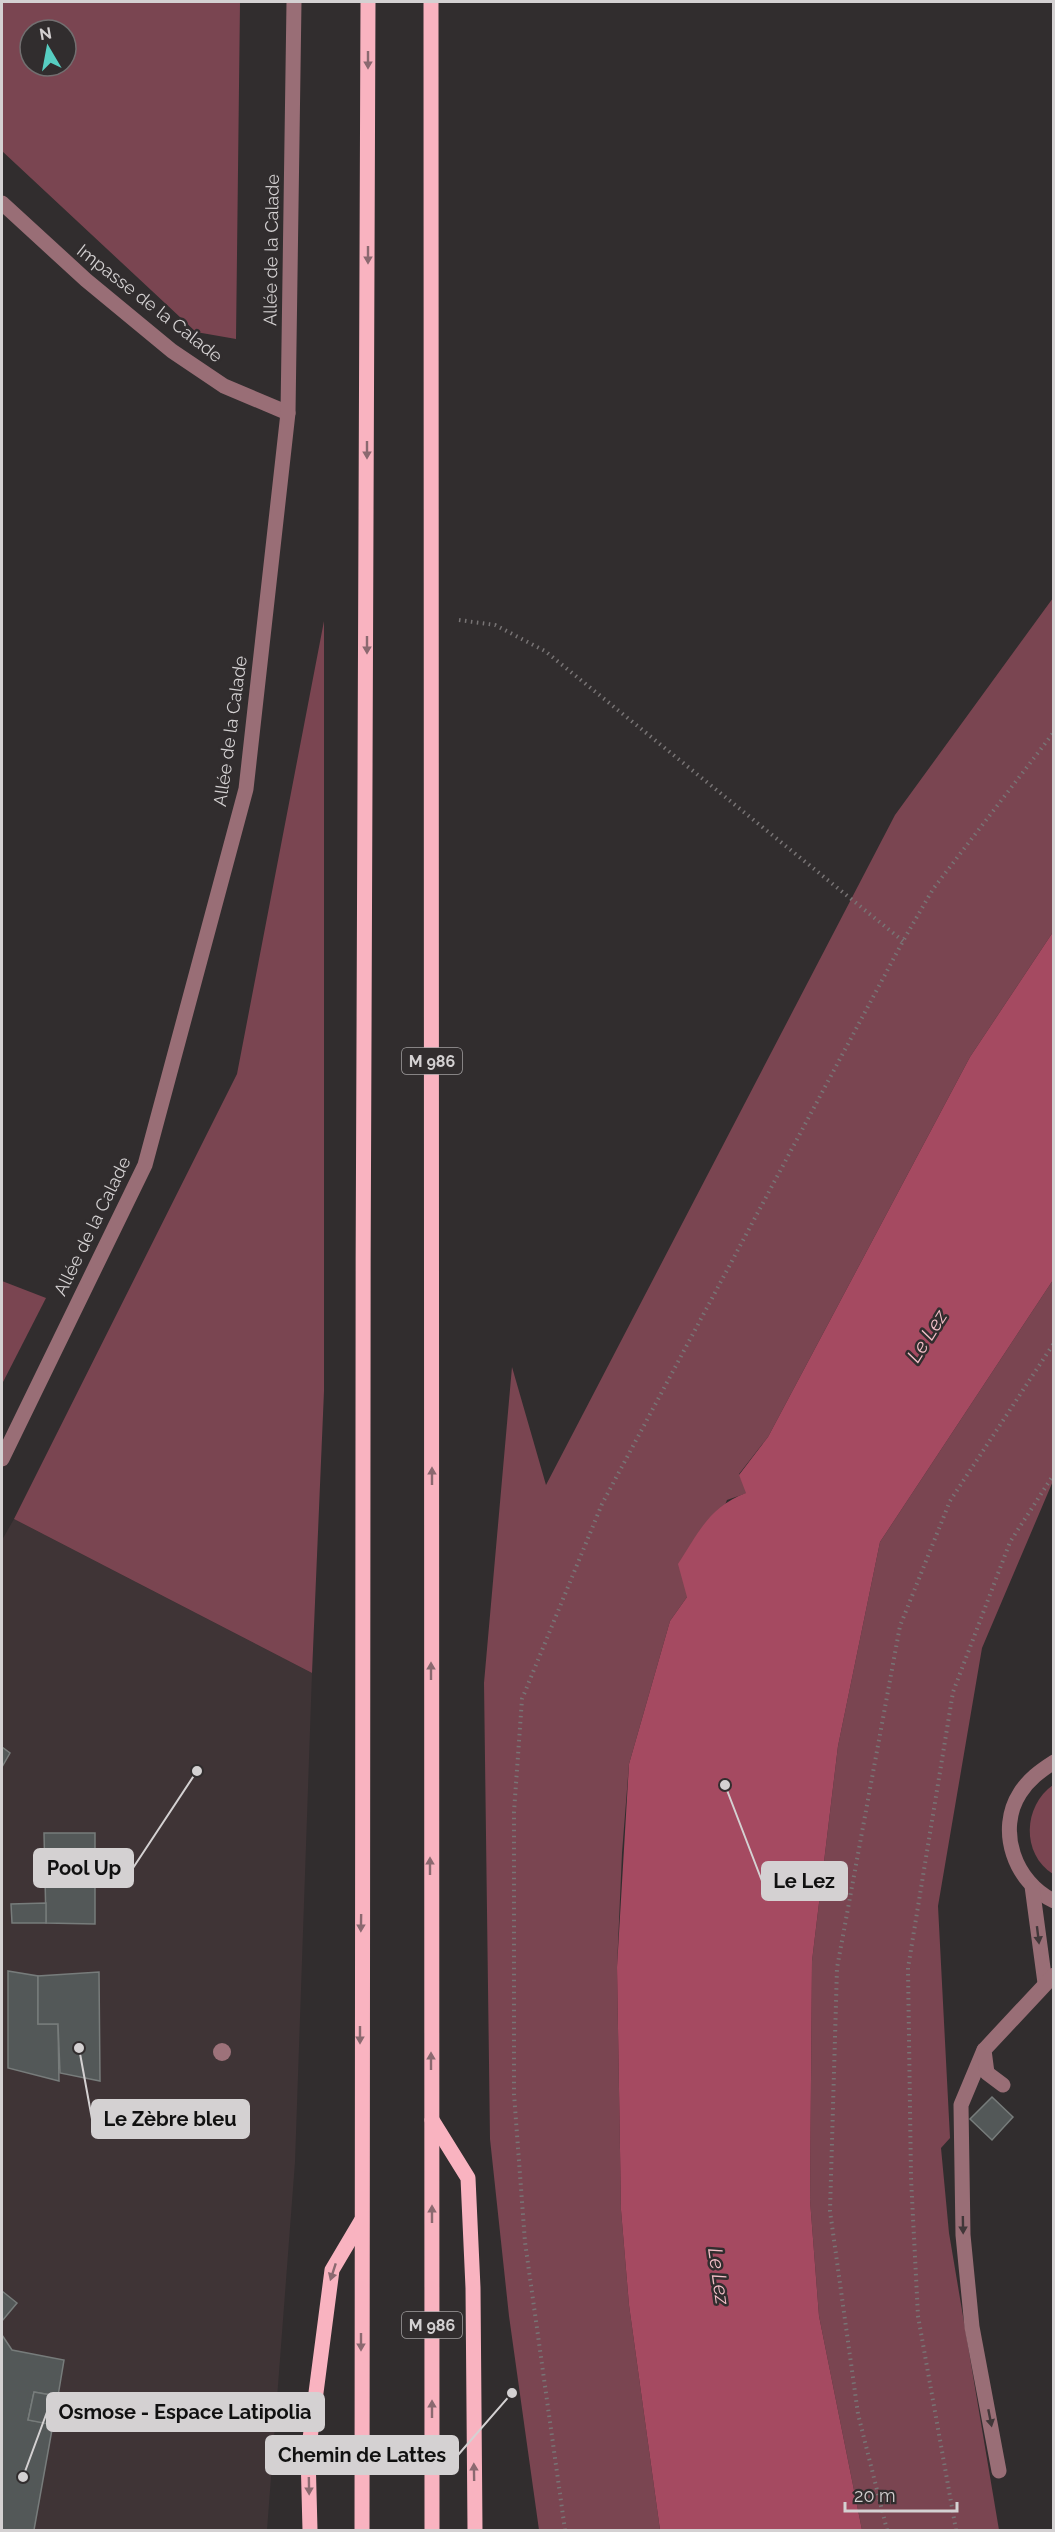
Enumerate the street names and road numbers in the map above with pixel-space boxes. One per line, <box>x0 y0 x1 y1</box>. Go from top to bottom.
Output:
street label: Allée de la Calade <box>259 173 283 326</box>
street label: Impasse de la Calade <box>73 240 227 367</box>
street label: Allée de la Calade <box>209 654 251 808</box>
road number: M 986 <box>402 1048 462 1074</box>
street label: Allée de la Calade <box>49 1153 135 1299</box>
road number: M 986 <box>402 2312 462 2338</box>

